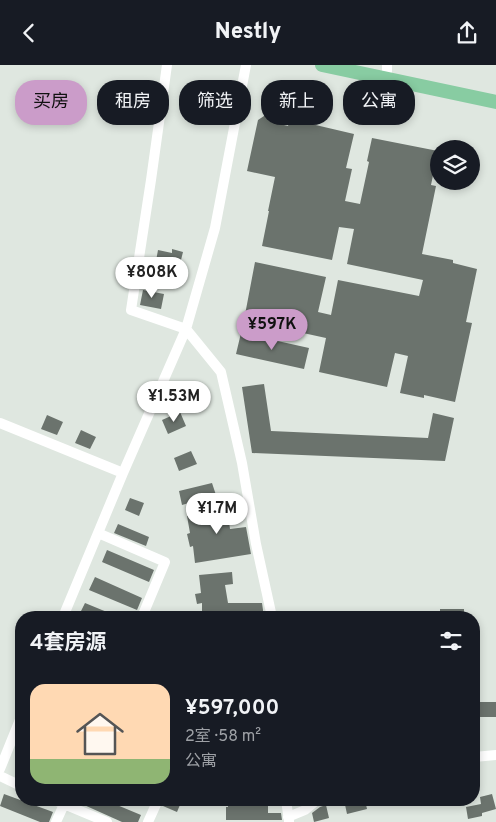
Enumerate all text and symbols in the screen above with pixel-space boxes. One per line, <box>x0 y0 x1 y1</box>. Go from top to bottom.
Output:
icon: back <box>15 19 43 47</box>
text: Nestly <box>215 19 281 46</box>
icon: share <box>453 19 481 47</box>
chip: 买房 <box>15 80 87 125</box>
chip: 租房 <box>97 80 169 125</box>
chip: 筛选 <box>179 80 251 125</box>
chip: 新上 <box>261 80 333 125</box>
chip: 公寓 <box>343 80 415 125</box>
map controls <box>430 140 480 190</box>
button: layers <box>430 140 480 190</box>
pin: ¥808K <box>117 257 187 299</box>
text: ¥808K <box>126 263 178 283</box>
pin: ¥597K <box>237 309 307 351</box>
text: ¥597K <box>248 315 296 335</box>
pin: ¥1.53M <box>133 381 215 423</box>
text: ¥1.53M <box>148 387 200 407</box>
pin: ¥1.7M <box>182 493 252 535</box>
text: ¥1.7M <box>197 499 237 519</box>
icon: filters <box>437 627 465 655</box>
text: 4套房源 <box>30 630 107 657</box>
text: ¥597,000 <box>185 695 279 722</box>
icon: home <box>70 704 130 764</box>
text: 2室 · 58 m² <box>185 727 261 747</box>
text: 公寓 <box>185 752 217 772</box>

